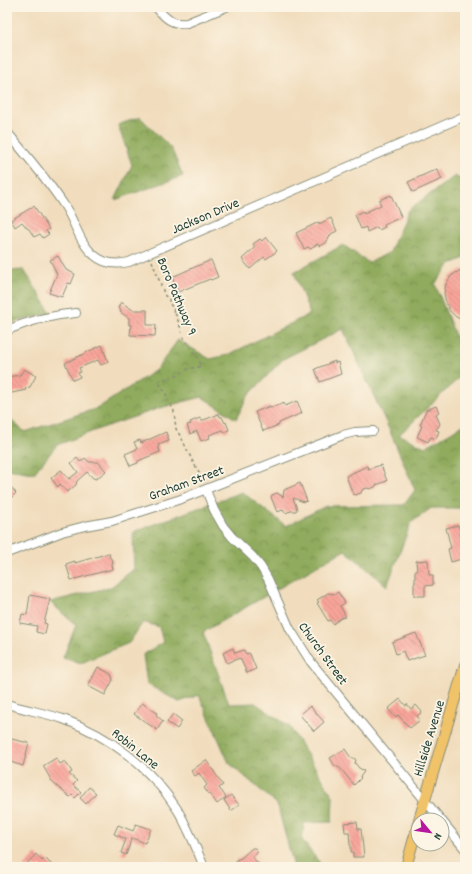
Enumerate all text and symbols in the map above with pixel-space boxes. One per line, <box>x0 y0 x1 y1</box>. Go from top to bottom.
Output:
street label: Jackson Drive <box>169 194 243 240</box>
street label: Boro Pathway 9 <box>151 255 202 339</box>
street label: Graham Street <box>146 461 227 507</box>
street label: Church Street <box>293 618 352 690</box>
street label: Hillside Avenue <box>409 698 451 779</box>
street label: Robin Lane <box>107 724 163 775</box>
north arrow <box>410 812 450 852</box>
text: N <box>428 830 445 843</box>

